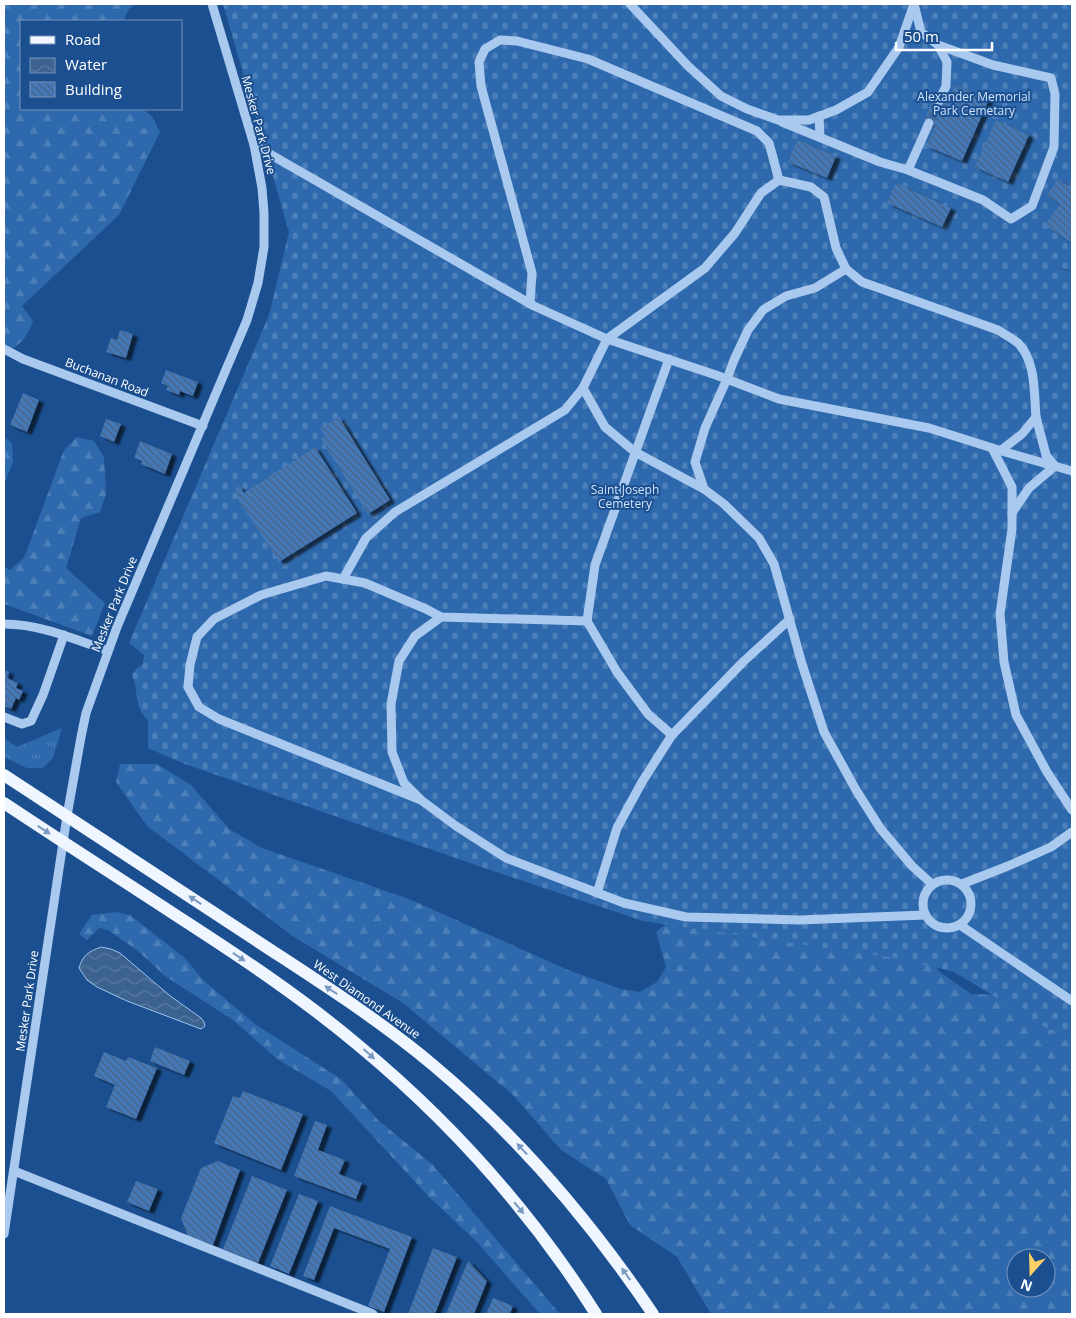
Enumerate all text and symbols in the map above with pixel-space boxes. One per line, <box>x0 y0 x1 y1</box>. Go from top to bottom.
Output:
legend <box>20 20 182 110</box>
scale bar <box>896 20 992 52</box>
text: 50 m <box>904 26 939 46</box>
text: Road <box>65 29 101 49</box>
text: Water <box>65 54 107 74</box>
street label: Mesker Park Drive <box>238 74 280 177</box>
text: Building <box>65 79 122 99</box>
park label: Alexander Memorial Park Cemetary <box>917 88 1031 119</box>
street label: Buchanan Road <box>63 353 151 401</box>
park label: Saint Joseph Cemetery <box>591 481 659 512</box>
street label: Mesker Park Drive <box>87 553 141 654</box>
one-way arrow <box>38 825 51 835</box>
one-way arrow <box>188 896 201 905</box>
street label: Mesker Park Drive <box>11 949 43 1053</box>
one-way arrow <box>232 952 246 962</box>
street label: West Diamond Avenue <box>310 956 424 1043</box>
one-way arrow <box>324 985 337 994</box>
one-way arrow <box>363 1049 376 1060</box>
one-way arrow <box>516 1143 528 1155</box>
one-way arrow <box>513 1201 524 1214</box>
north arrow <box>1006 1248 1056 1298</box>
one-way arrow <box>621 1267 631 1281</box>
text: N <box>1018 1275 1035 1297</box>

